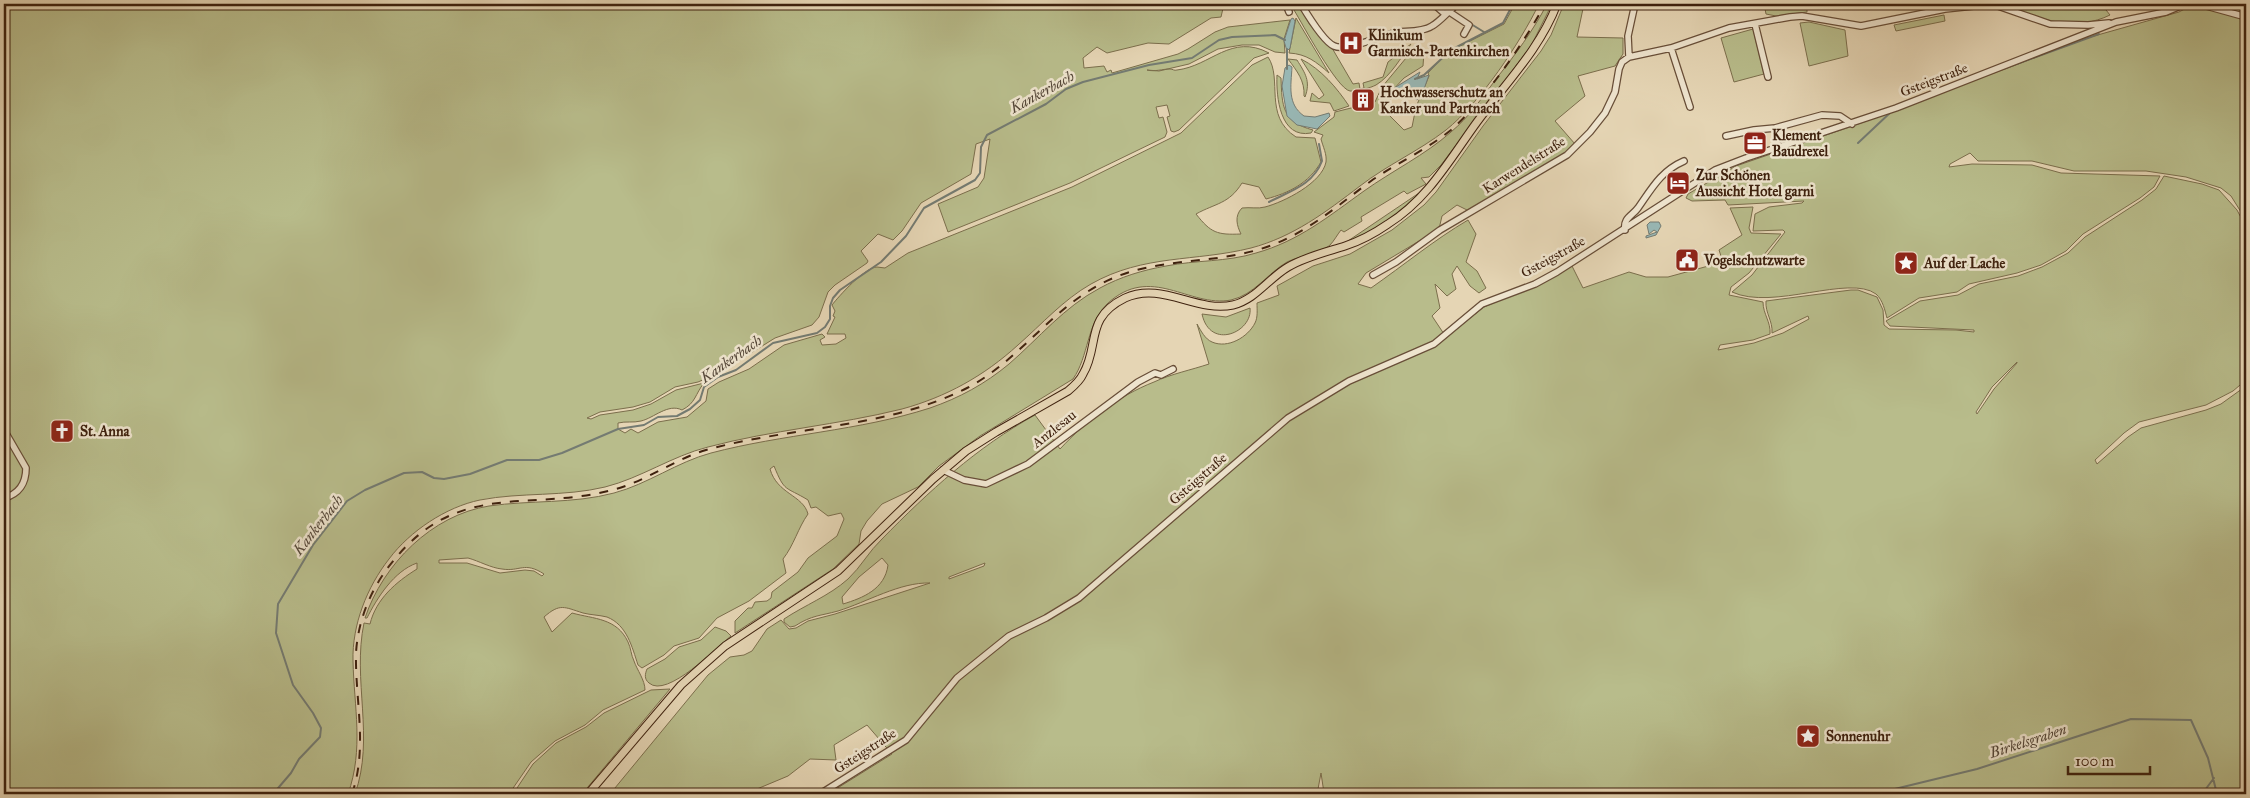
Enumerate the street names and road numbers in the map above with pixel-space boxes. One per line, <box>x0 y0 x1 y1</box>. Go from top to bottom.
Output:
street label: Gsteigstraße <box>1898 59 1970 101</box>
street label: Karwendelstraße <box>1479 133 1569 197</box>
street label: Gsteigstraße <box>1518 232 1588 282</box>
street label: Anzlesau <box>1028 406 1080 452</box>
street label: Gsteigstraße <box>1166 449 1230 509</box>
street label: Gsteigstraße <box>831 724 899 777</box>

